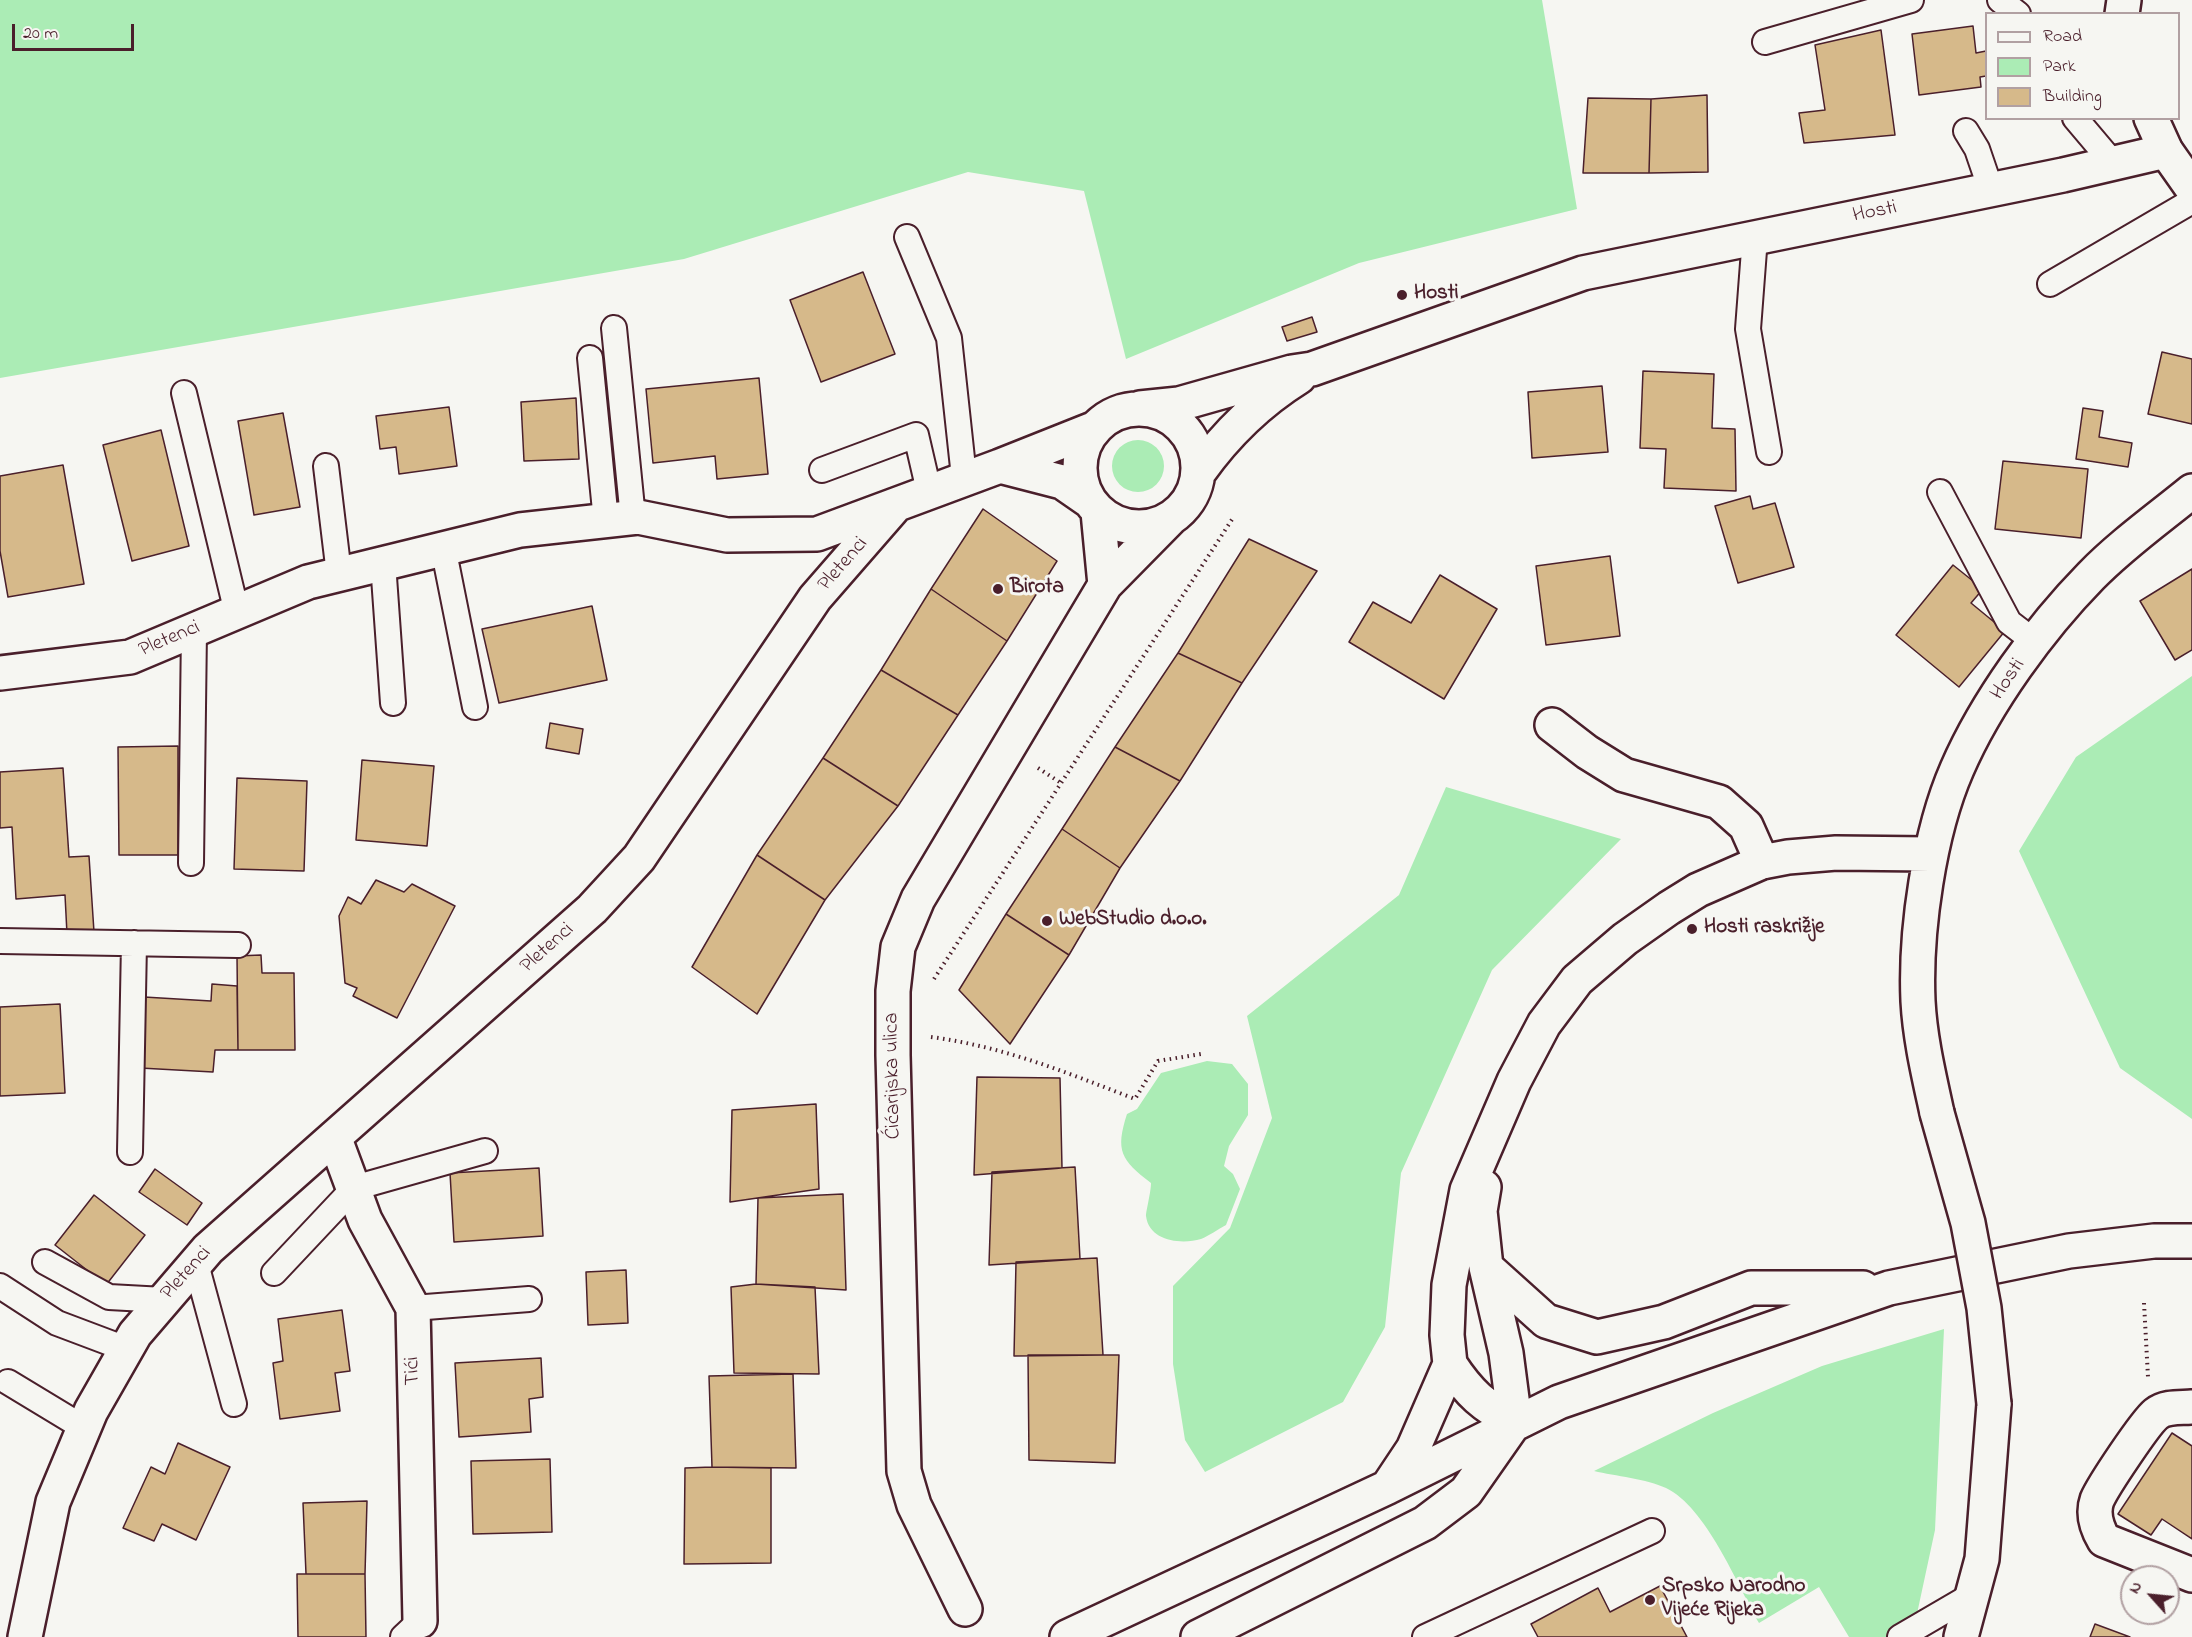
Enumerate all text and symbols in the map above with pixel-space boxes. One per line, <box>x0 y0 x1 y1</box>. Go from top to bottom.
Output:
scale bar <box>15 12 136 50</box>
legend <box>1985 12 2180 120</box>
text: 20 m <box>23 21 58 47</box>
text: Road <box>2043 24 2082 50</box>
text: Park <box>2043 54 2076 80</box>
text: Building <box>2043 84 2102 110</box>
street label: Hosti <box>1851 196 1899 230</box>
place label: Hosti <box>1414 282 1459 308</box>
marker: Hosti <box>1395 288 1409 302</box>
street label: Pletenci <box>814 533 874 597</box>
place label: Birota <box>1010 576 1064 602</box>
marker: Birota <box>991 582 1005 596</box>
street label: Pletenci <box>136 616 204 664</box>
street label: Hosti <box>1986 654 2032 706</box>
place label: WebStudio d.o.o. <box>1059 908 1207 934</box>
marker: WebStudio d.o.o. <box>1040 914 1054 928</box>
place label: Hosti raskrižje <box>1704 916 1824 942</box>
street label: Pletenci <box>516 918 580 980</box>
marker: Hosti raskrižje <box>1685 922 1699 936</box>
street label: Ćićarijska ulica <box>880 1012 908 1140</box>
street label: Pletenci <box>156 1242 218 1306</box>
street label: Tići <box>401 1356 427 1386</box>
north arrow <box>2120 1565 2180 1625</box>
place label: Srpsko Narodno Vijeće Rijeka <box>1662 1575 1805 1625</box>
text: N <box>2123 1577 2149 1598</box>
marker: Srpsko Narodno Vijeće Rijeka <box>1643 1593 1657 1607</box>

